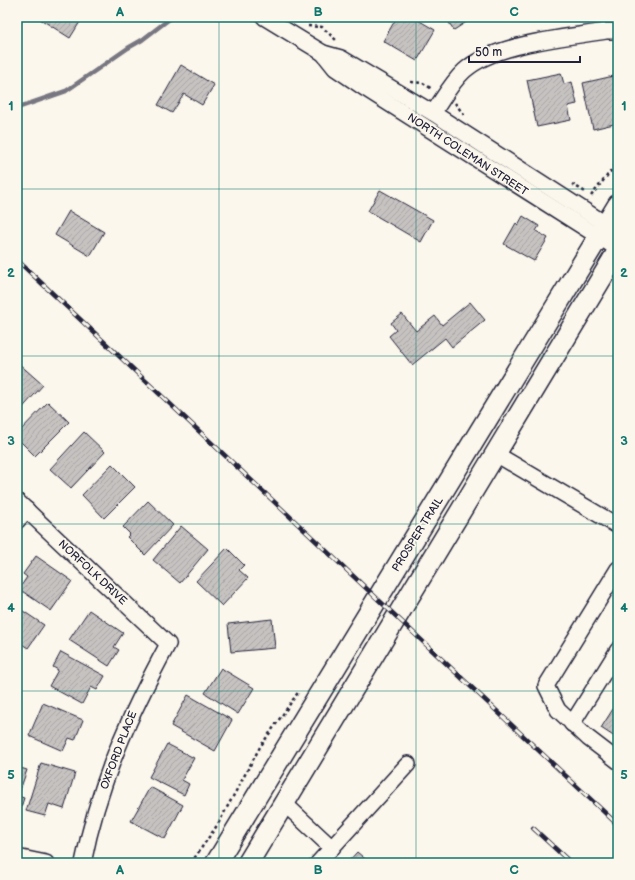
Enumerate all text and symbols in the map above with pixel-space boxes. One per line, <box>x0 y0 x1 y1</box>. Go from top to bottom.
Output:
text: A <box>115 4 124 20</box>
text: B <box>313 4 323 20</box>
text: C <box>509 4 519 20</box>
scale bar <box>469 38 580 64</box>
text: 50 m <box>475 45 502 60</box>
text: 1 <box>8 98 14 114</box>
text: 1 <box>621 98 627 114</box>
street label: NORTH COLEMAN STREET <box>405 111 531 199</box>
text: 2 <box>7 265 15 281</box>
text: 2 <box>620 265 628 281</box>
text: 3 <box>7 433 15 449</box>
text: 3 <box>620 433 628 449</box>
street label: PROSPER TRAIL <box>389 494 446 574</box>
street label: NORFOLK DRIVE <box>56 537 130 608</box>
text: 4 <box>7 600 15 616</box>
text: 4 <box>620 600 628 616</box>
street label: OXFORD PLACE <box>98 709 139 791</box>
text: 5 <box>7 767 15 783</box>
text: 5 <box>620 767 628 783</box>
text: A <box>115 862 124 878</box>
text: B <box>313 862 323 878</box>
text: C <box>509 862 519 878</box>

